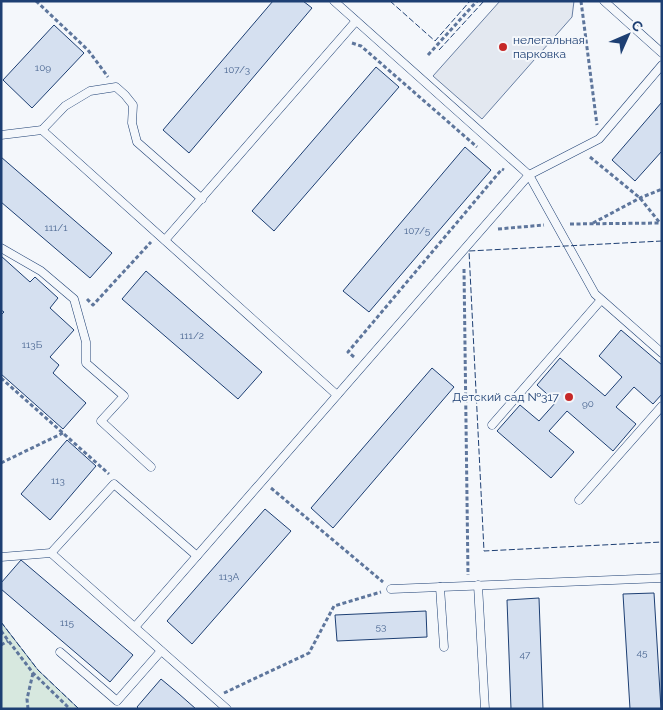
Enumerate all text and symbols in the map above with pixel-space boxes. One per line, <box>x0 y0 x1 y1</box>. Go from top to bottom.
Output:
north arrow <box>603 10 653 60</box>
text: С <box>628 17 647 35</box>
place label: нелегальная парковка <box>513 33 585 61</box>
marker: нелегальная парковка <box>497 41 509 53</box>
house number: 109 <box>35 62 51 73</box>
house number: 107/3 <box>224 64 250 75</box>
house number: 111/1 <box>45 222 68 233</box>
house number: 107/5 <box>404 225 431 236</box>
house number: 111/2 <box>180 330 204 341</box>
house number: 113Б <box>22 339 43 350</box>
place label: Детский сад №317 <box>452 390 560 404</box>
marker: Детский сад №317 <box>563 391 575 403</box>
house number: 90 <box>582 398 594 409</box>
house number: 113 <box>51 475 65 486</box>
house number: 113А <box>219 571 240 582</box>
house number: 115 <box>60 617 75 628</box>
house number: 53 <box>376 621 386 632</box>
house number: 45 <box>637 647 648 658</box>
house number: 47 <box>520 649 531 660</box>

